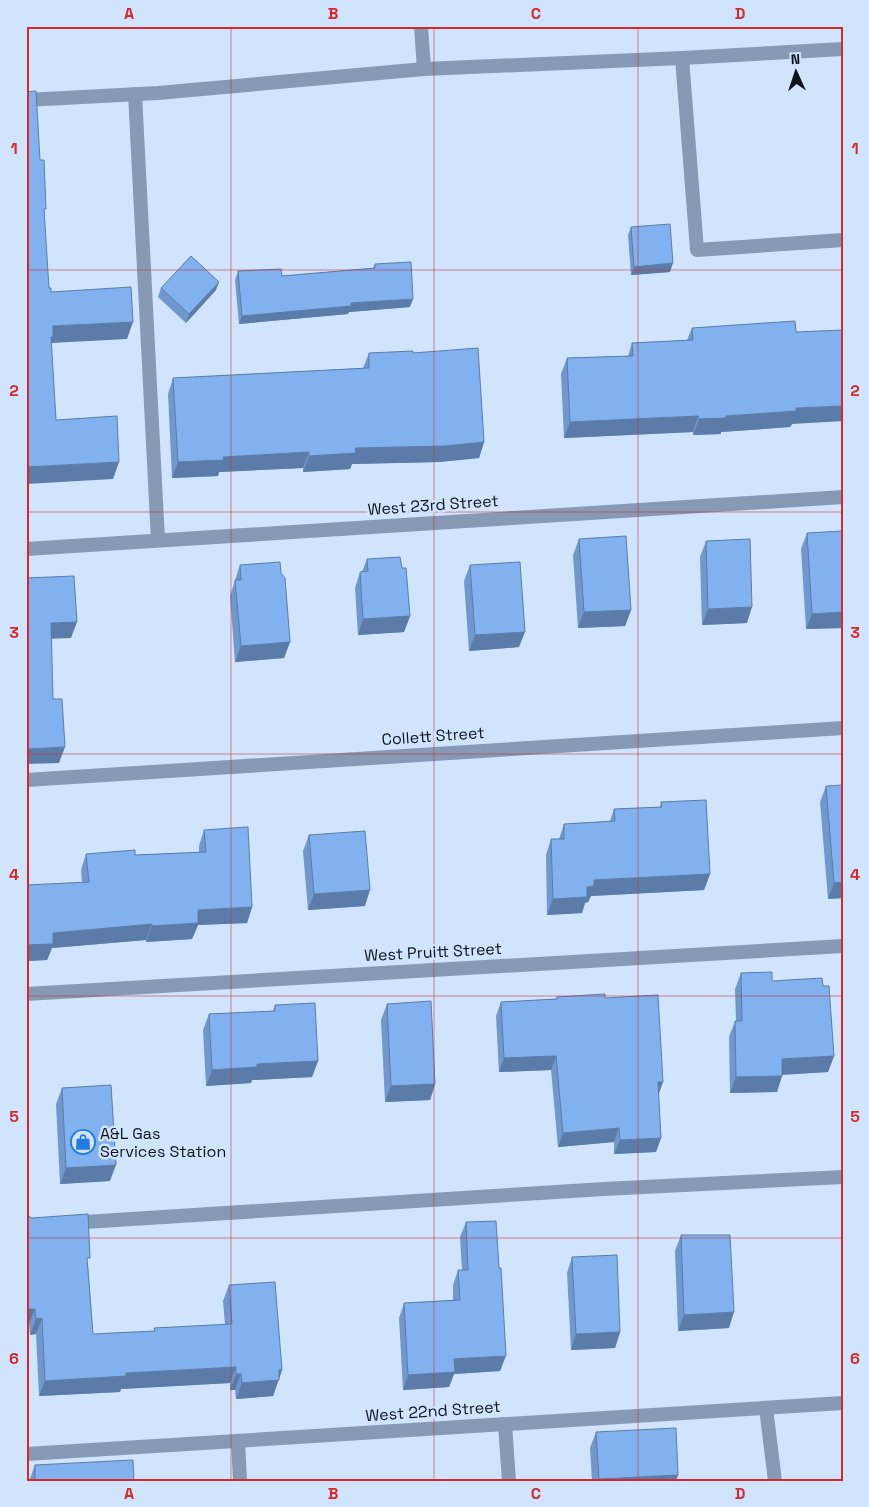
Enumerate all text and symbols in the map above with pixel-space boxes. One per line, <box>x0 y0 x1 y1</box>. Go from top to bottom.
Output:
text: A <box>124 3 134 24</box>
text: B <box>328 3 338 24</box>
text: C <box>531 3 541 24</box>
text: D <box>735 3 745 24</box>
north arrow <box>772 48 822 98</box>
text: N <box>790 50 800 68</box>
text: 1 <box>10 138 18 159</box>
text: 1 <box>851 138 859 159</box>
text: 2 <box>9 380 19 401</box>
text: 2 <box>850 380 860 401</box>
street label: West 23rd Street <box>367 490 499 520</box>
text: 3 <box>9 622 19 643</box>
text: 3 <box>850 622 860 643</box>
street label: Collett Street <box>381 722 485 750</box>
text: 4 <box>9 864 19 885</box>
text: 4 <box>850 864 860 885</box>
street label: West Pruitt Street <box>364 938 502 966</box>
text: 5 <box>9 1106 19 1127</box>
text: 5 <box>850 1106 860 1127</box>
place label: A&L Gas Services Station <box>100 1123 226 1162</box>
shop icon: A&L Gas Services Station <box>70 1129 96 1155</box>
text: 6 <box>9 1348 19 1369</box>
text: 6 <box>850 1348 860 1369</box>
street label: West 22nd Street <box>365 1396 501 1426</box>
text: A <box>124 1483 134 1504</box>
text: B <box>328 1483 338 1504</box>
text: C <box>531 1483 541 1504</box>
text: D <box>735 1483 745 1504</box>

